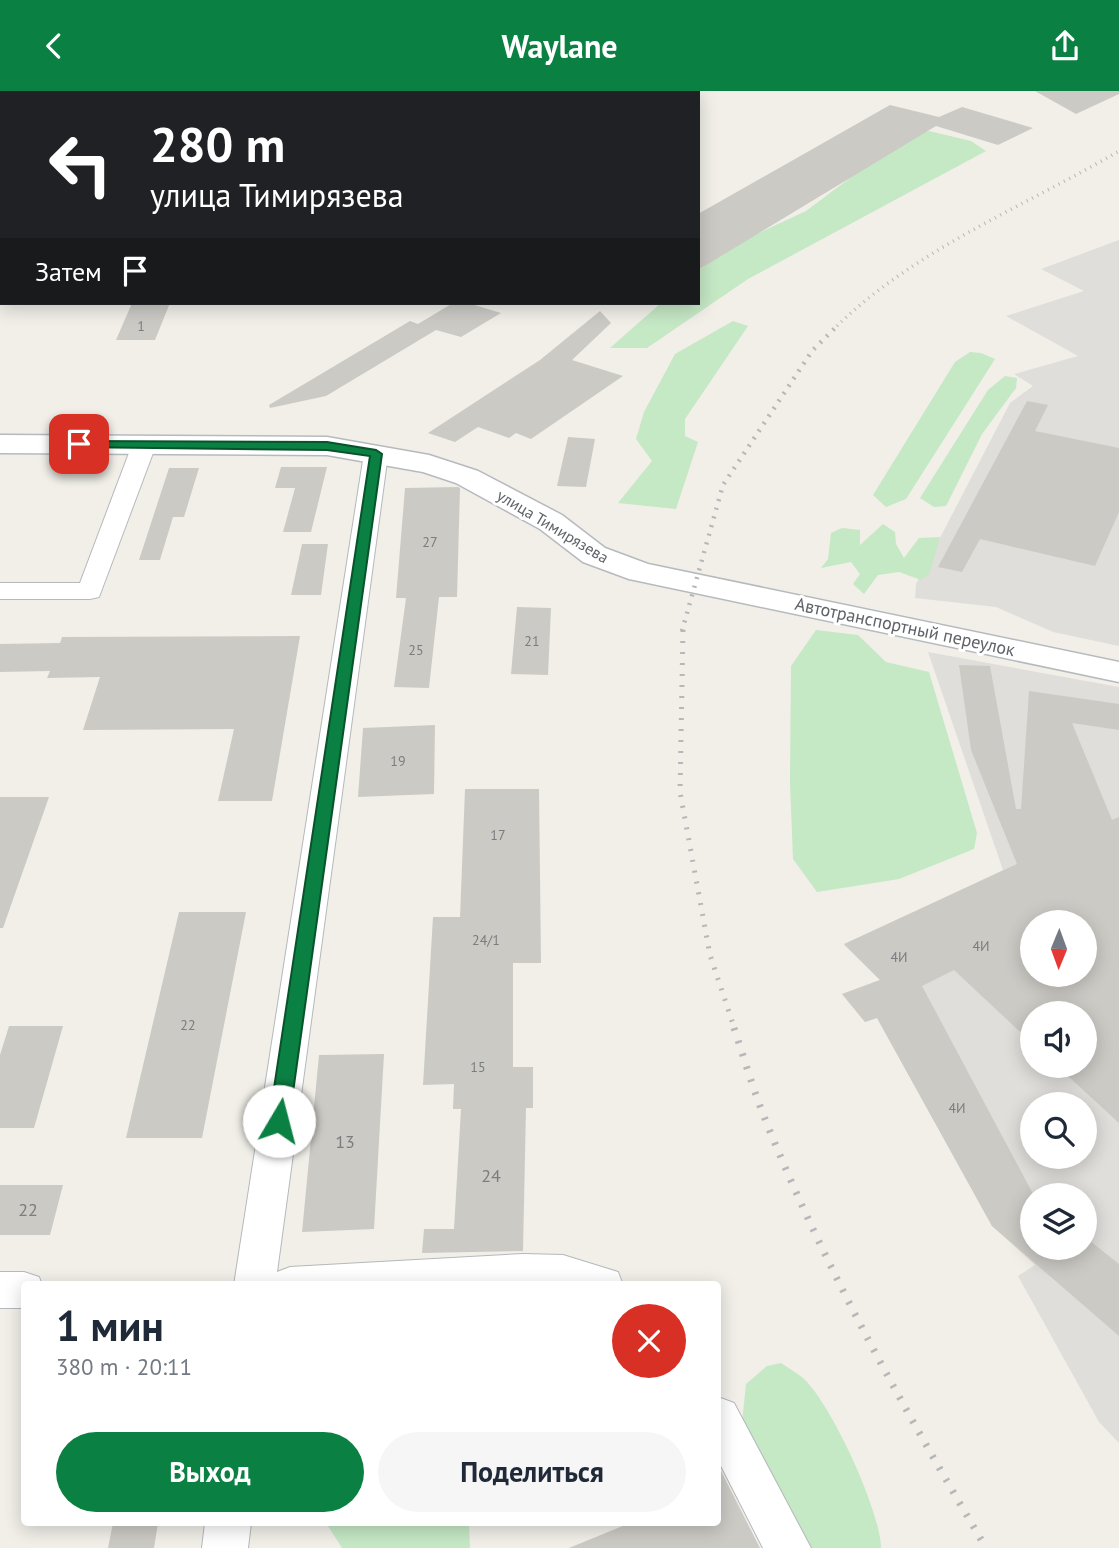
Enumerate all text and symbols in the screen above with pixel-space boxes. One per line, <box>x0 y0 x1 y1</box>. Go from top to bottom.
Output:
text: Waylane <box>501 25 618 67</box>
icon: back <box>35 27 73 65</box>
icon: share <box>1046 27 1084 65</box>
text: 280 m <box>150 112 285 176</box>
icon: left <box>35 119 126 210</box>
text: улица Тимирязева <box>150 174 404 216</box>
icon: arrive <box>116 252 154 290</box>
text: Затем <box>35 255 102 288</box>
house number: 1 <box>137 317 145 335</box>
pin <box>49 414 109 474</box>
icon: arrive <box>60 425 98 463</box>
street label: улица Тимирязева <box>494 485 612 567</box>
house number: 27 <box>422 533 438 551</box>
street label: Автотранспортный переулок <box>793 592 1018 661</box>
house number: 21 <box>524 632 540 650</box>
house number: 25 <box>408 641 424 659</box>
house number: 19 <box>390 752 406 770</box>
house number: 17 <box>490 826 506 844</box>
north arrow <box>1020 910 1097 987</box>
map controls <box>1020 910 1097 1260</box>
house number: 24/1 <box>472 931 500 949</box>
house number: 4И <box>972 937 990 955</box>
house number: 4И <box>890 948 908 966</box>
button: sound <box>1020 1001 1097 1078</box>
house number: 22 <box>180 1016 196 1034</box>
house number: 15 <box>470 1058 486 1076</box>
position arrow <box>242 1084 316 1158</box>
button: search <box>1020 1092 1097 1169</box>
house number: 4И <box>948 1099 966 1117</box>
house number: 13 <box>335 1130 355 1153</box>
house number: 24 <box>481 1164 501 1187</box>
button: layers <box>1020 1183 1097 1260</box>
house number: 22 <box>18 1198 38 1221</box>
text: 1 мин <box>56 1298 164 1353</box>
button: close <box>612 1304 686 1378</box>
text: 380 m · 20:11 <box>56 1352 192 1381</box>
button: Выход <box>56 1432 364 1512</box>
button: Поделиться <box>378 1432 686 1512</box>

